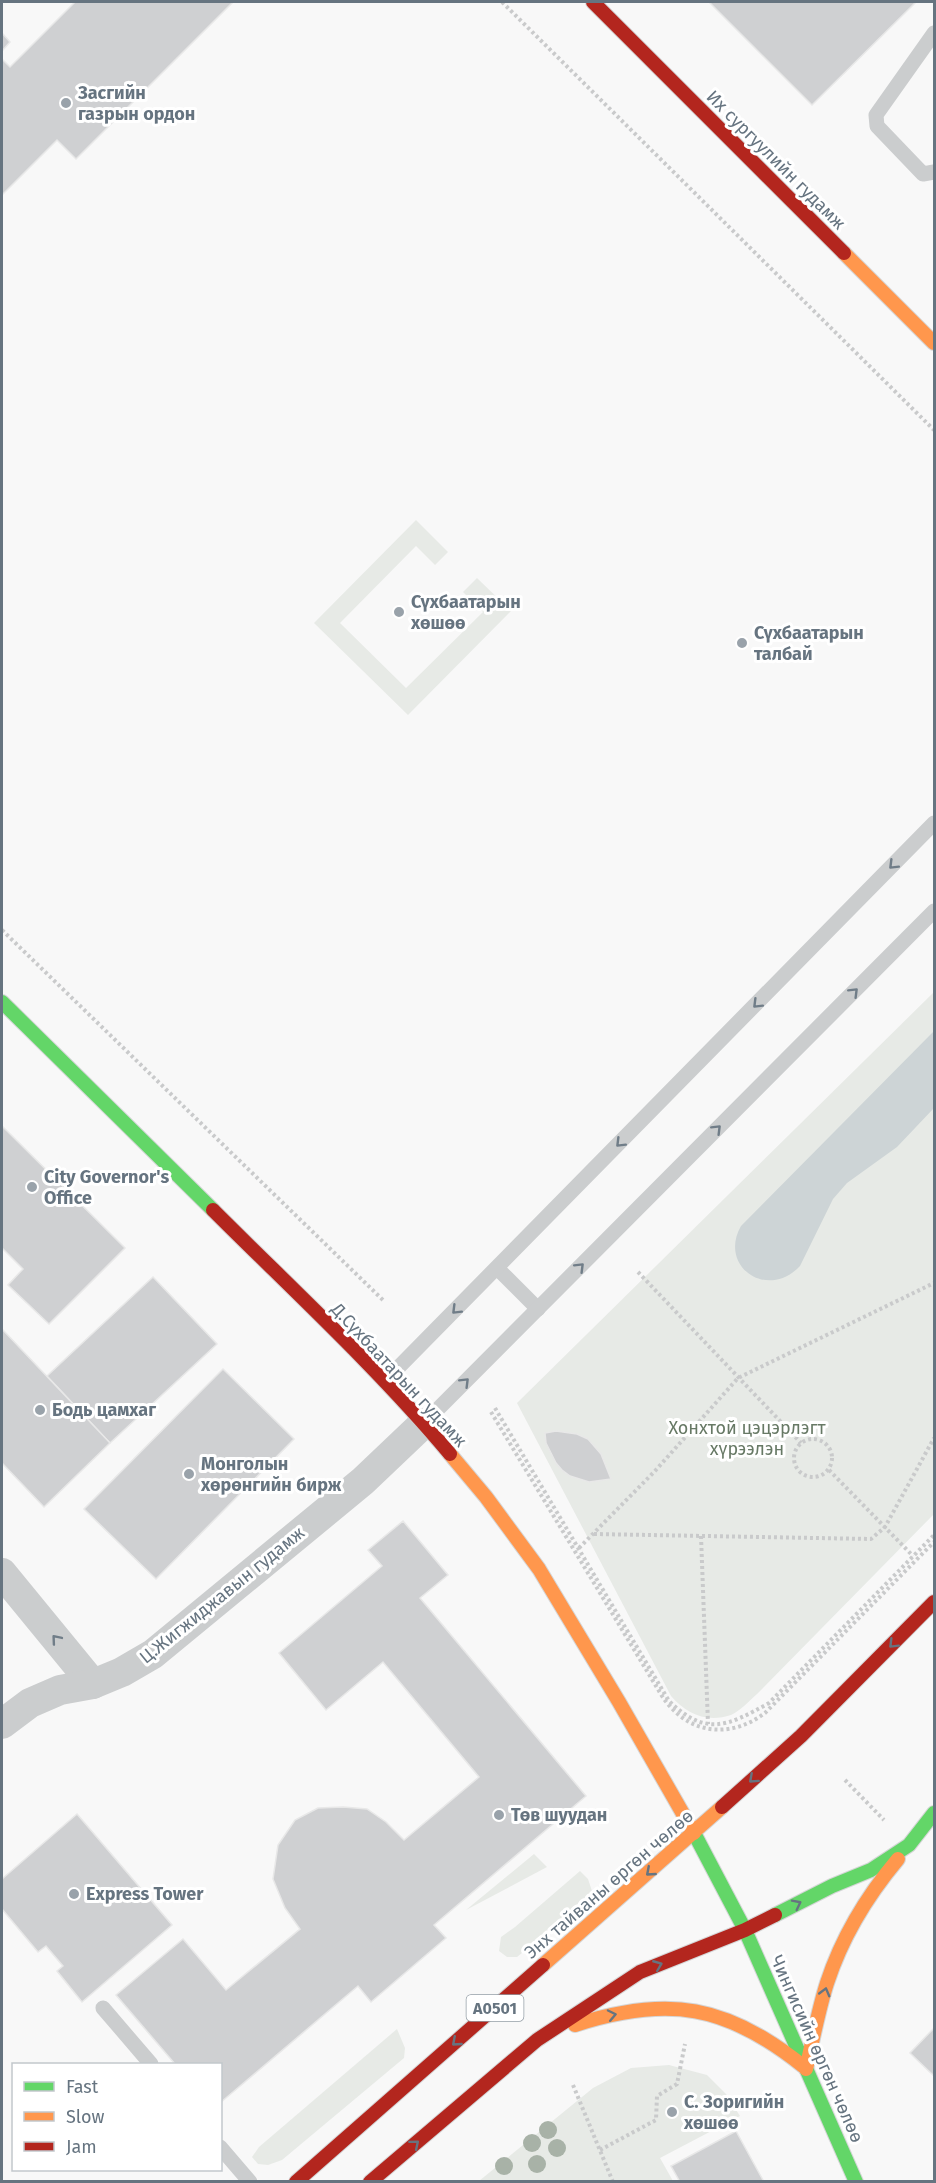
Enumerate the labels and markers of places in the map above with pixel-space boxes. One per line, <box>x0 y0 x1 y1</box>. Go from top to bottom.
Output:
place label: Засгийн газрын ордон <box>77 82 195 125</box>
marker: Засгийн газрын ордон <box>59 96 73 110</box>
place label: Сүхбаатарын хөшөө <box>410 591 521 634</box>
marker: Сүхбаатарын хөшөө <box>392 605 406 619</box>
place label: Сүхбаатарын талбай <box>754 622 864 665</box>
marker: Сүхбаатарын талбай <box>735 636 749 650</box>
place label: City Governor's Office <box>44 1166 169 1209</box>
marker: City Governor's Office <box>25 1180 39 1194</box>
place label: Бодь цамхаг <box>52 1399 156 1421</box>
marker: Бодь цамхаг <box>33 1403 47 1417</box>
place label: Монголын хөрөнгийн бирж <box>200 1453 342 1496</box>
marker: Монголын хөрөнгийн бирж <box>182 1467 196 1481</box>
place label: Төв шуудан <box>511 1804 607 1826</box>
marker: Төв шуудан <box>492 1808 506 1822</box>
place label: Express Tower <box>86 1883 204 1905</box>
marker: Express Tower <box>67 1887 81 1901</box>
place label: С. Зоригийн хөшөө <box>683 2091 784 2134</box>
marker: С. Зоригийн хөшөө <box>665 2105 679 2119</box>

